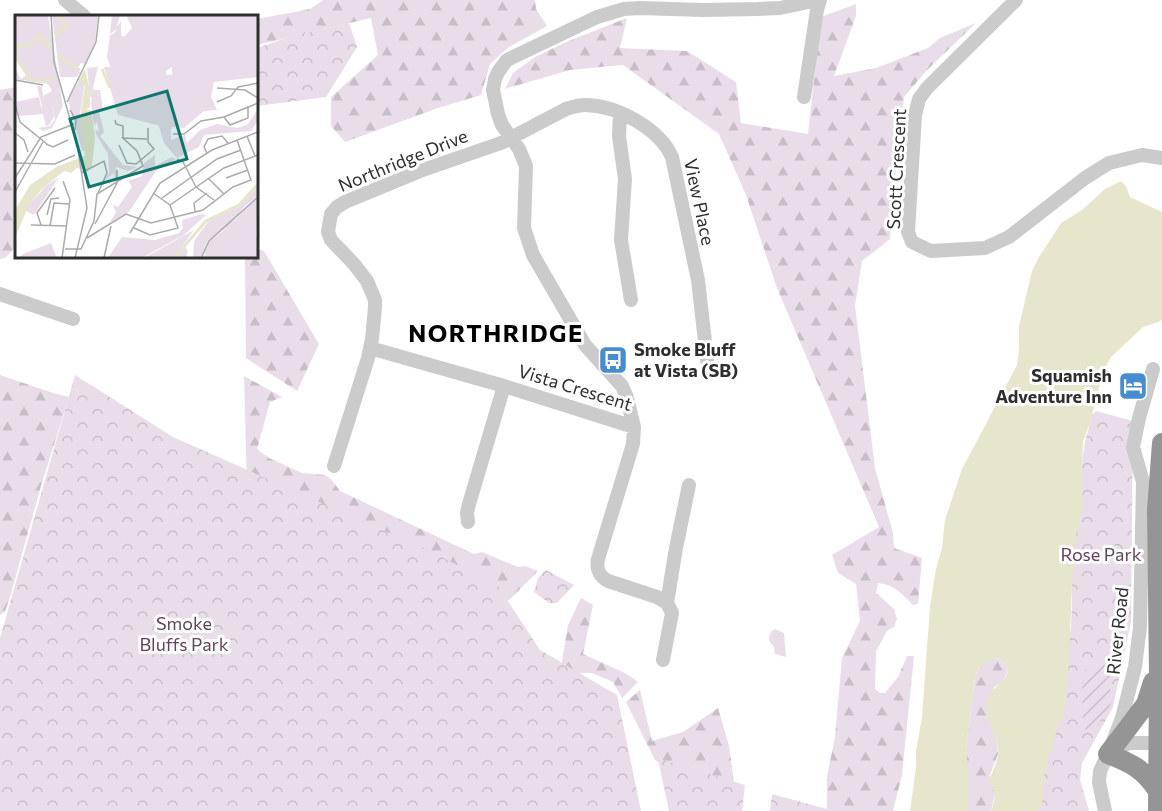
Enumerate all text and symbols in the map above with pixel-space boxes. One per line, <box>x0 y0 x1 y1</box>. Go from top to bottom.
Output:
inset map <box>15 15 258 258</box>
street label: Scott Crescent <box>882 108 910 230</box>
street label: Northridge Drive <box>335 124 470 196</box>
street label: View Place <box>680 157 720 247</box>
district label: NORTHRIDGE <box>408 318 584 347</box>
place label: Smoke Bluff at Vista (SB) <box>634 338 738 381</box>
bus stop icon: Smoke Bluff at Vista (SB) <box>597 344 629 376</box>
street label: Vista Crescent <box>515 359 635 415</box>
place label: Squamish Adventure Inn <box>995 364 1112 407</box>
hotel icon: Squamish Adventure Inn <box>1117 370 1149 402</box>
park label: Rose Park <box>1061 543 1142 565</box>
street label: River Road <box>1101 586 1133 676</box>
park label: Smoke Bluffs Park <box>139 612 229 655</box>

